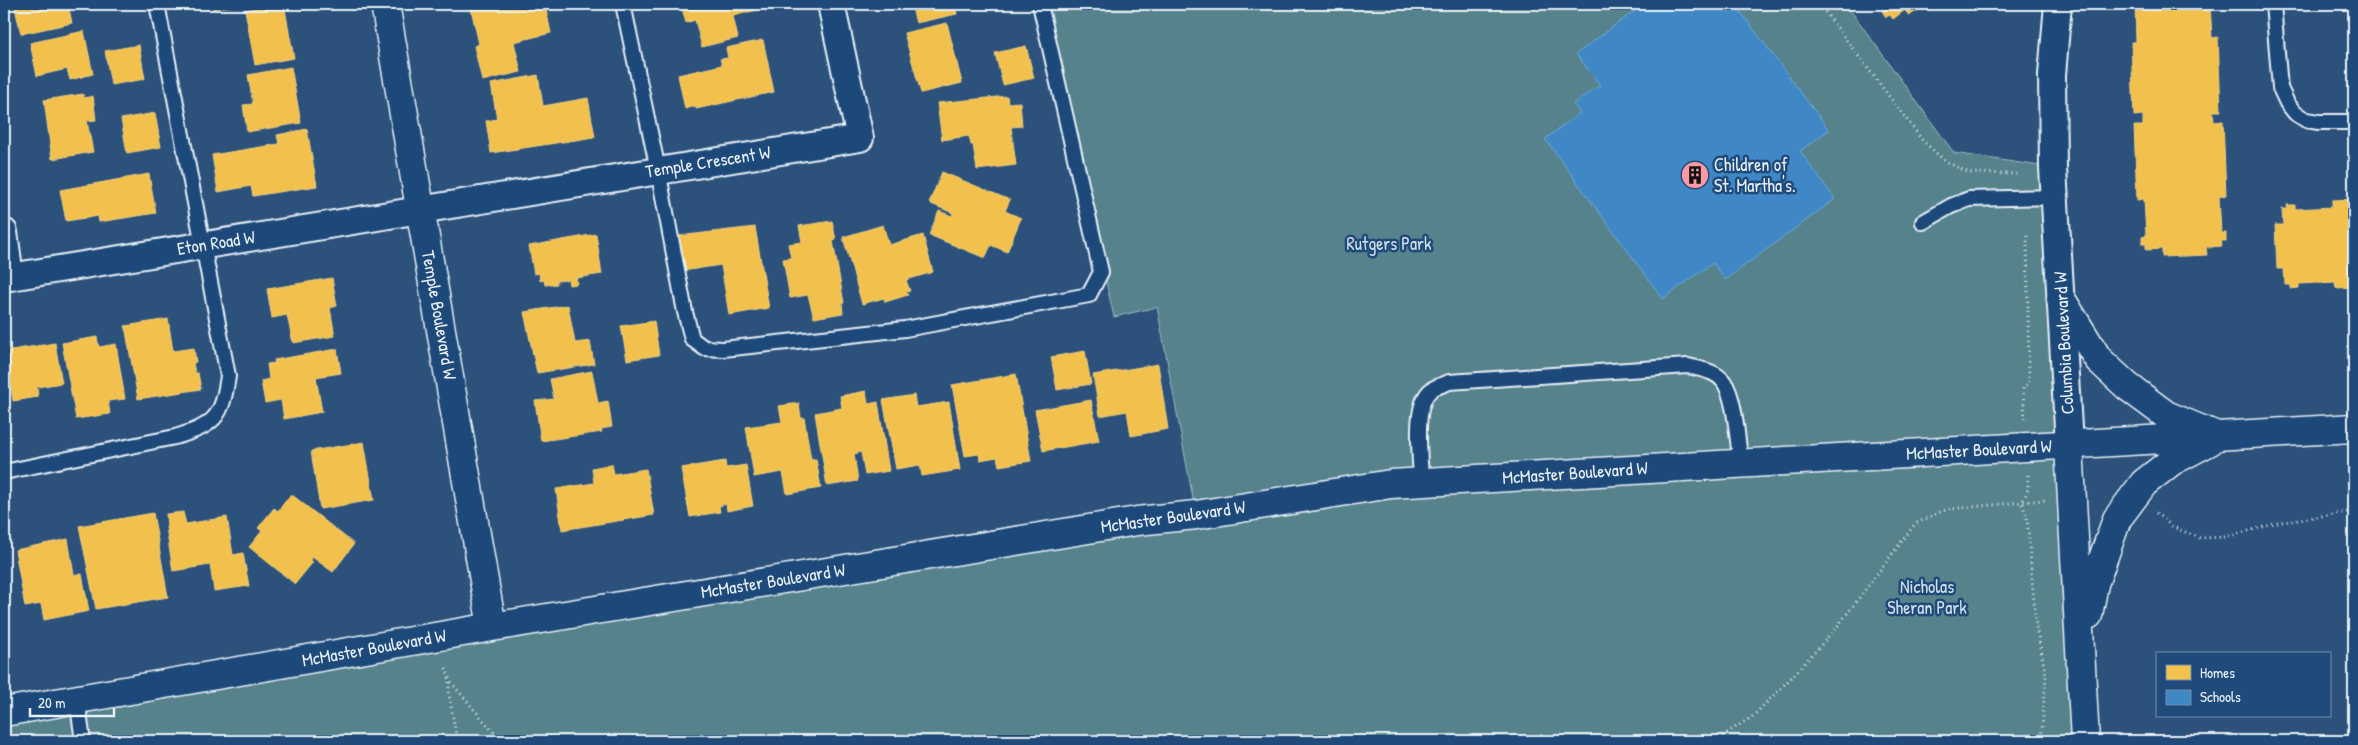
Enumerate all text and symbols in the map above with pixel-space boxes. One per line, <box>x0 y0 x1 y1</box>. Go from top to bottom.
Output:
street label: Temple Crescent W <box>644 139 772 184</box>
place label: Children of St. Martha's. <box>1714 152 1796 198</box>
building icon: Children of St. Martha's. <box>1680 160 1710 190</box>
street label: Eton Road W <box>175 224 257 261</box>
park label: Rutgers Park <box>1347 231 1432 256</box>
street label: Temple Boulevard W <box>416 248 463 381</box>
street label: Columbia Boulevard W <box>2047 271 2080 415</box>
street label: McMaster Boulevard W <box>1906 433 2052 466</box>
street label: McMaster Boulevard W <box>1501 455 1649 490</box>
street label: McMaster Boulevard W <box>1099 494 1247 539</box>
street label: McMaster Boulevard W <box>699 557 847 604</box>
park label: Nicholas Sheran Park <box>1887 574 1967 620</box>
street label: McMaster Boulevard W <box>300 623 448 672</box>
legend <box>2156 652 2330 718</box>
text: Homes <box>2200 662 2235 683</box>
scale bar <box>30 685 114 717</box>
text: Schools <box>2200 686 2241 707</box>
text: 20 m <box>38 692 65 713</box>

